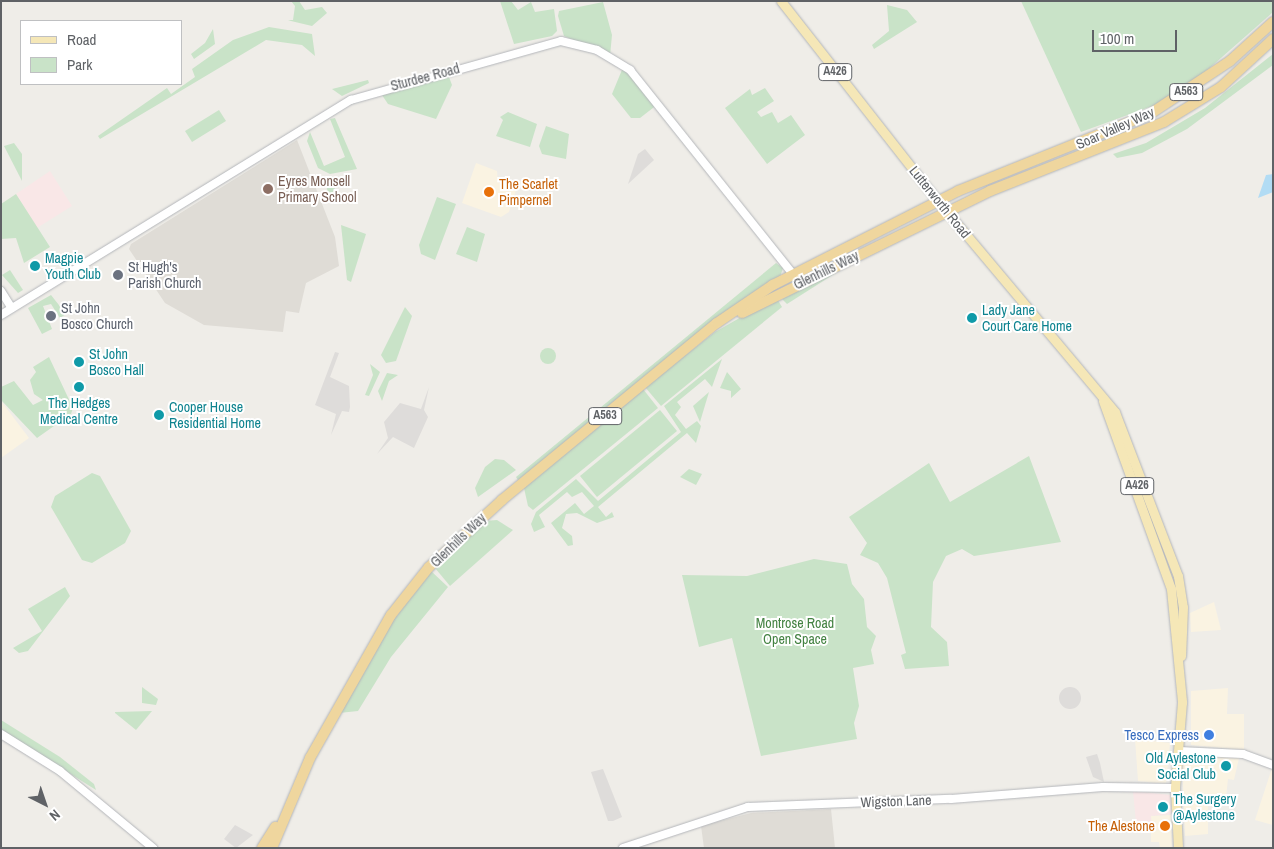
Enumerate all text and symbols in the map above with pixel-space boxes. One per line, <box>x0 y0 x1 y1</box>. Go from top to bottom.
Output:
legend <box>20 20 182 85</box>
scale bar <box>1094 20 1179 52</box>
text: 100 m <box>1100 28 1134 49</box>
text: Road <box>67 29 96 50</box>
text: Park <box>67 54 92 75</box>
street label: Sturdee Road <box>389 60 461 94</box>
road number: A426 <box>818 62 852 82</box>
road number: A563 <box>1168 82 1204 101</box>
street label: Soar Valley Way <box>1073 103 1157 153</box>
street label: Lutterworth Road <box>906 162 974 242</box>
place label: Eyres Monsell Primary School <box>278 173 356 206</box>
place label: The Scarlet Pimpernel <box>499 176 558 208</box>
marker: Eyres Monsell Primary School <box>262 183 274 195</box>
marker: The Scarlet Pimpernel <box>483 186 495 198</box>
street label: Glenhills Way <box>791 247 861 293</box>
place label: Magpie Youth Club <box>45 250 101 282</box>
place label: St Hugh's Parish Church <box>128 259 201 292</box>
marker: Magpie Youth Club <box>29 260 41 272</box>
marker: St Hugh's Parish Church <box>112 269 124 281</box>
place label: St John Bosco Church <box>61 300 133 332</box>
place label: Lady Jane Court Care Home <box>982 302 1072 334</box>
marker: St John Bosco Church <box>45 310 57 322</box>
marker: Lady Jane Court Care Home <box>966 312 978 324</box>
place label: St John Bosco Hall <box>89 346 144 378</box>
marker: St John Bosco Hall <box>73 356 85 368</box>
marker: The Hedges Medical Centre <box>73 381 85 393</box>
place label: The Hedges Medical Centre <box>40 395 118 428</box>
place label: Cooper House Residential Home <box>169 399 261 432</box>
road number: A563 <box>588 406 622 426</box>
marker: Cooper House Residential Home <box>153 409 165 421</box>
road number: A426 <box>1120 476 1154 496</box>
street label: Glenhills Way <box>427 510 489 570</box>
park label: Montrose Road Open Space <box>756 615 834 648</box>
place label: Tesco Express <box>1124 727 1199 743</box>
marker: Tesco Express <box>1203 729 1215 741</box>
place label: Old Aylestone Social Club <box>1145 750 1216 782</box>
marker: Old Aylestone Social Club <box>1220 760 1232 772</box>
north arrow <box>20 779 70 829</box>
street label: Wigston Lane <box>860 791 932 811</box>
place label: The Surgery @Aylestone <box>1173 791 1236 824</box>
marker: The Surgery @Aylestone <box>1157 801 1169 813</box>
text: N <box>46 806 64 825</box>
place label: The Alestone <box>1087 818 1155 834</box>
marker: The Alestone <box>1159 820 1171 832</box>

